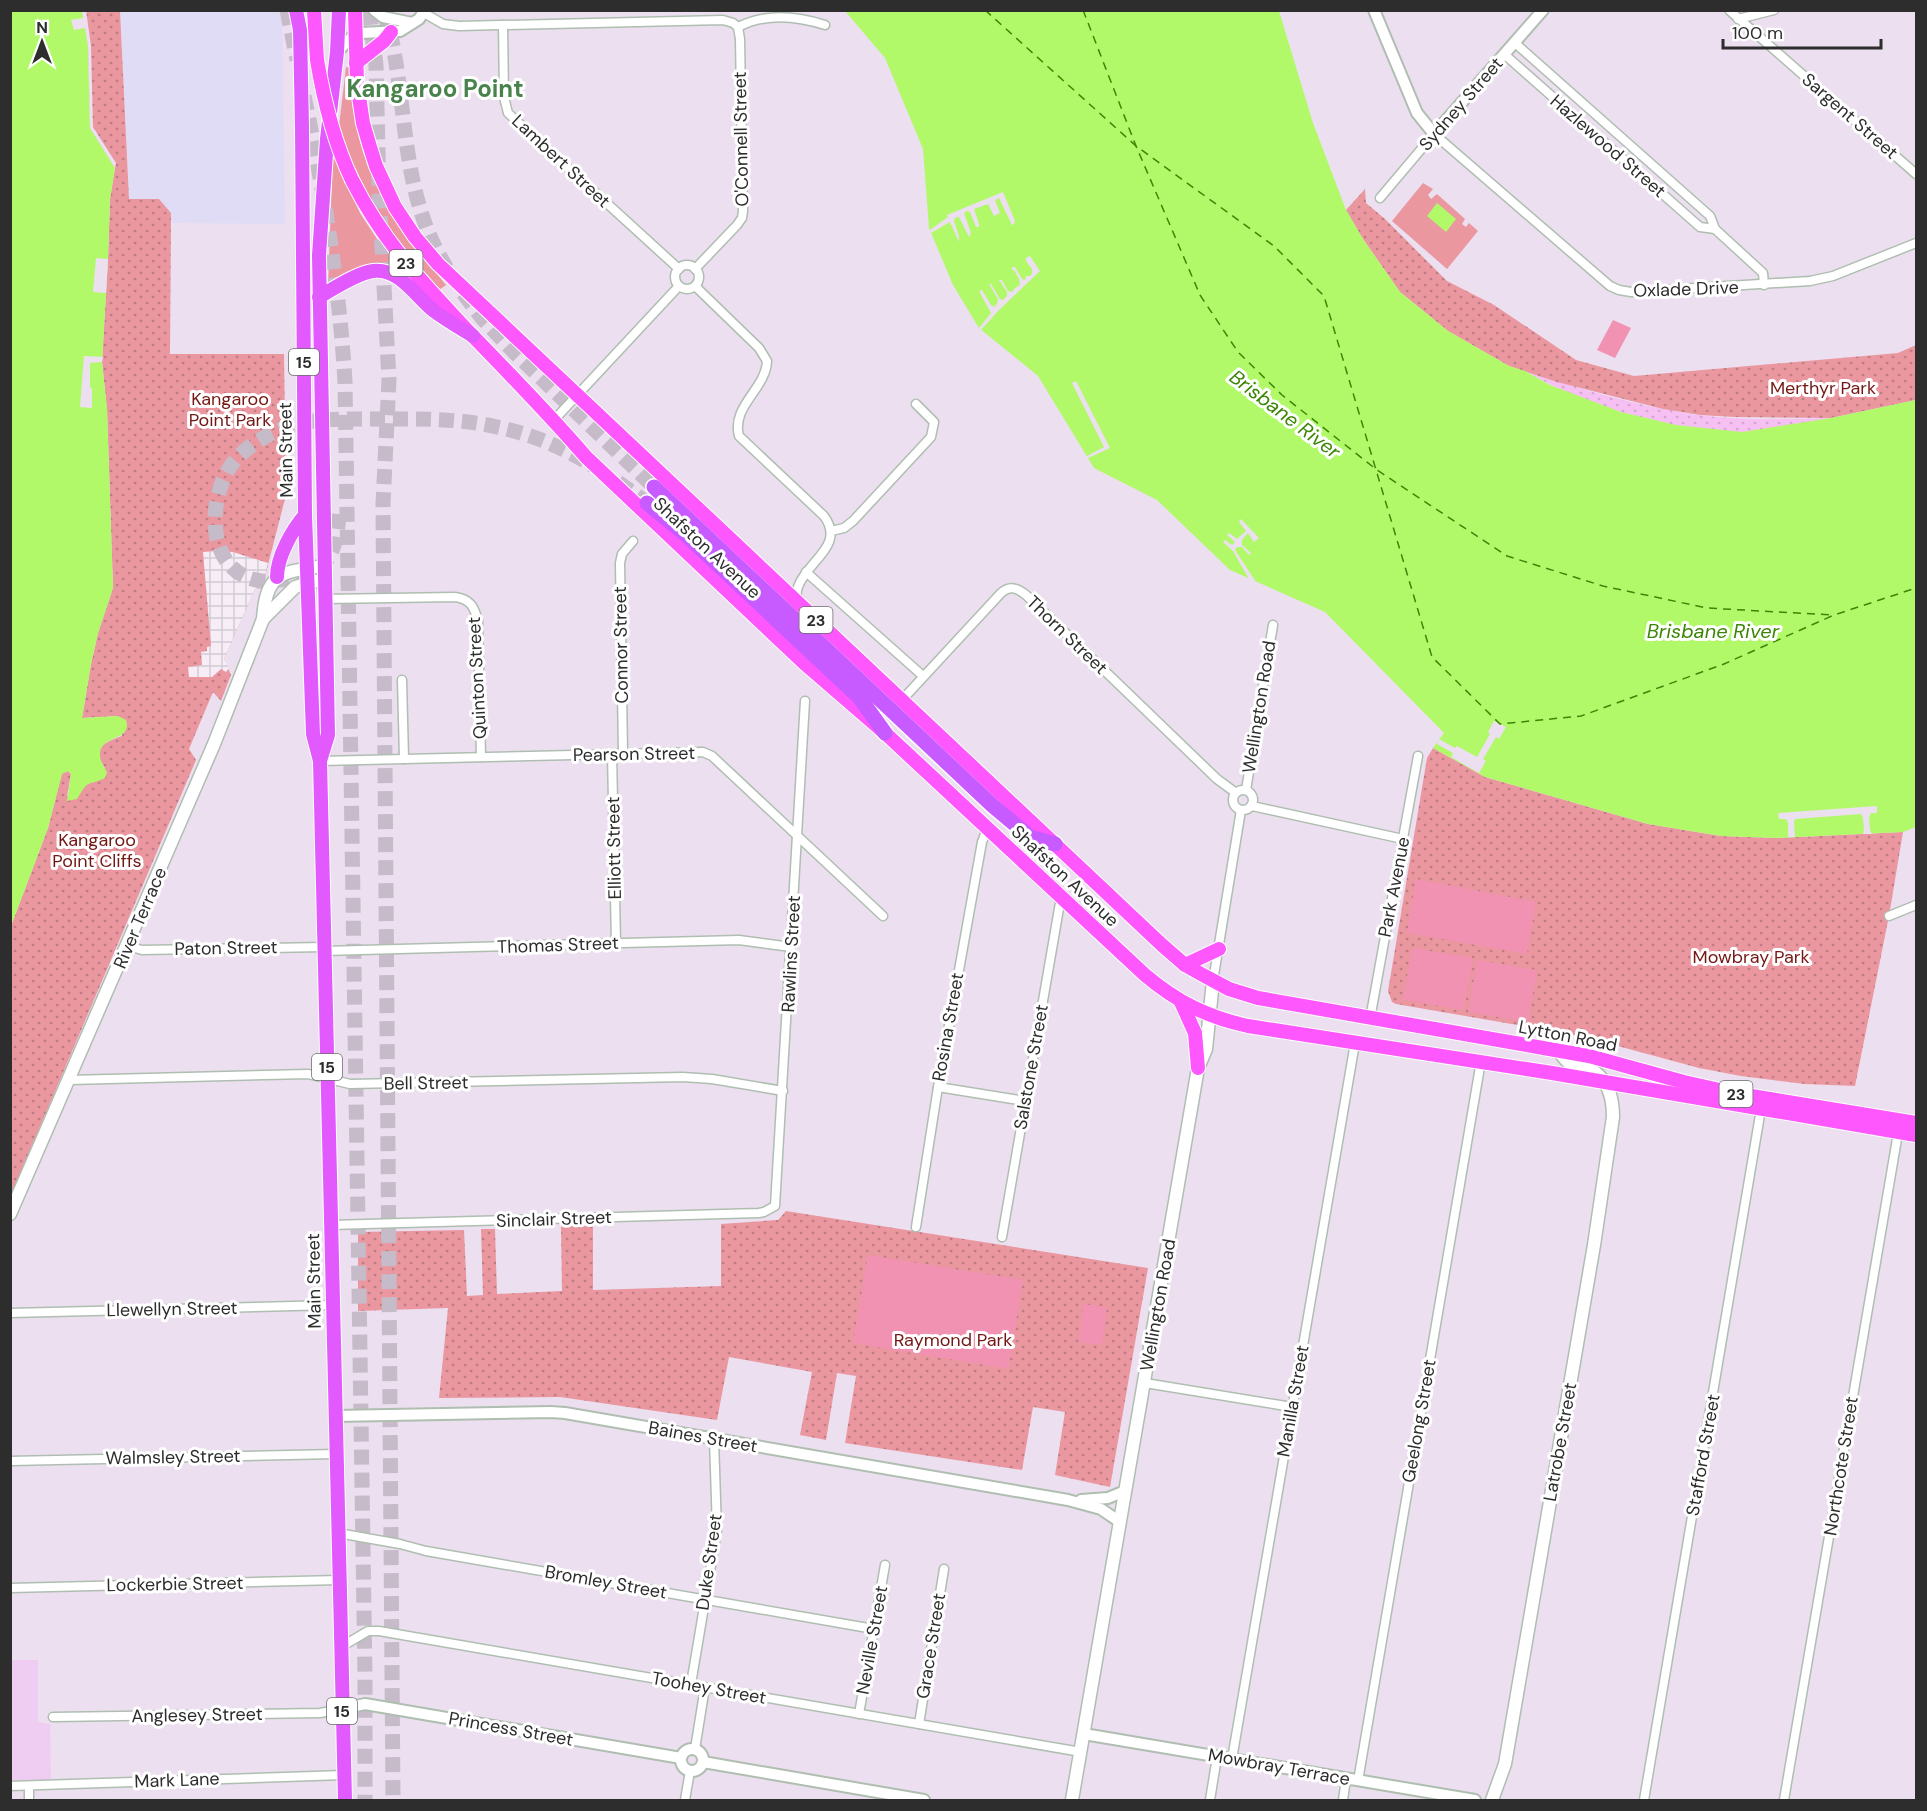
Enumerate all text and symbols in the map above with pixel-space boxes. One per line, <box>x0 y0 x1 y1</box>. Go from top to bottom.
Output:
north arrow <box>12 12 72 72</box>
scale bar <box>1723 12 1880 50</box>
text: N <box>36 17 48 38</box>
text: 100 m <box>1732 21 1783 45</box>
street label: Sydney Street <box>1414 52 1508 156</box>
street label: Sargent Street <box>1797 68 1903 164</box>
street label: O'Connell Street <box>728 71 754 207</box>
district label: Kangaroo Point <box>346 73 524 104</box>
street label: Hazlewood Street <box>1545 89 1671 203</box>
street label: Lambert Street <box>507 109 615 213</box>
road number: 23 <box>390 250 422 276</box>
street label: Oxlade Drive <box>1633 275 1739 303</box>
road number: 15 <box>289 349 319 375</box>
water label: Brisbane River <box>1224 364 1346 465</box>
park label: Merthyr Park <box>1770 376 1876 400</box>
park label: Kangaroo Point Park <box>189 387 271 432</box>
street label: Main Street <box>273 402 299 498</box>
street label: Shafston Avenue <box>648 492 766 604</box>
street label: Connor Street <box>608 586 634 704</box>
street label: Thorn Street <box>1021 590 1113 680</box>
road number: 23 <box>800 607 832 633</box>
street label: Quinton Street <box>462 616 492 740</box>
water label: Brisbane River <box>1647 618 1780 644</box>
street label: Wellington Road <box>1237 639 1281 775</box>
street label: Pearson Street <box>573 741 695 767</box>
street label: Elliott Street <box>601 796 627 900</box>
street label: Shafston Avenue <box>1006 820 1124 932</box>
park label: Kangaroo Point Cliffs <box>52 828 142 873</box>
street label: Park Avenue <box>1373 835 1415 939</box>
street label: River Terrace <box>108 864 172 972</box>
street label: Rawlins Street <box>776 895 806 1013</box>
street label: Thomas Street <box>497 931 619 959</box>
street label: Paton Street <box>174 935 278 961</box>
park label: Mowbray Park <box>1693 945 1810 969</box>
street label: Rosina Street <box>927 971 969 1083</box>
street label: Salstone Street <box>1008 1003 1054 1131</box>
street label: Lytton Road <box>1517 1015 1619 1057</box>
road number: 15 <box>312 1054 342 1080</box>
street label: Bell Street <box>383 1070 469 1096</box>
road number: 23 <box>1720 1081 1752 1107</box>
street label: Sinclair Street <box>496 1205 612 1233</box>
street label: Main Street <box>301 1233 327 1329</box>
street label: Wellington Road <box>1135 1237 1181 1373</box>
street label: Llewellyn Street <box>106 1296 238 1322</box>
park label: Raymond Park <box>894 1328 1012 1352</box>
street label: Manilla Street <box>1271 1343 1315 1459</box>
street label: Geelong Street <box>1396 1357 1442 1485</box>
street label: Latrobe Street <box>1538 1381 1582 1503</box>
street label: Stafford Street <box>1680 1392 1726 1518</box>
street label: Northcote Street <box>1818 1395 1864 1537</box>
street label: Baines Street <box>647 1416 759 1458</box>
street label: Walmsley Street <box>105 1444 241 1470</box>
street label: Duke Street <box>690 1512 728 1612</box>
street label: Bromley Street <box>543 1559 669 1605</box>
street label: Lockerbie Street <box>106 1571 244 1597</box>
street label: Neville Street <box>851 1584 893 1696</box>
street label: Grace Street <box>911 1592 951 1700</box>
street label: Toohey Street <box>650 1666 768 1710</box>
road number: 15 <box>327 1698 357 1724</box>
street label: Anglesey Street <box>131 1702 263 1728</box>
street label: Princess Street <box>447 1706 575 1752</box>
street label: Mowbray Terrace <box>1206 1743 1352 1791</box>
street label: Mark Lane <box>134 1767 220 1793</box>

